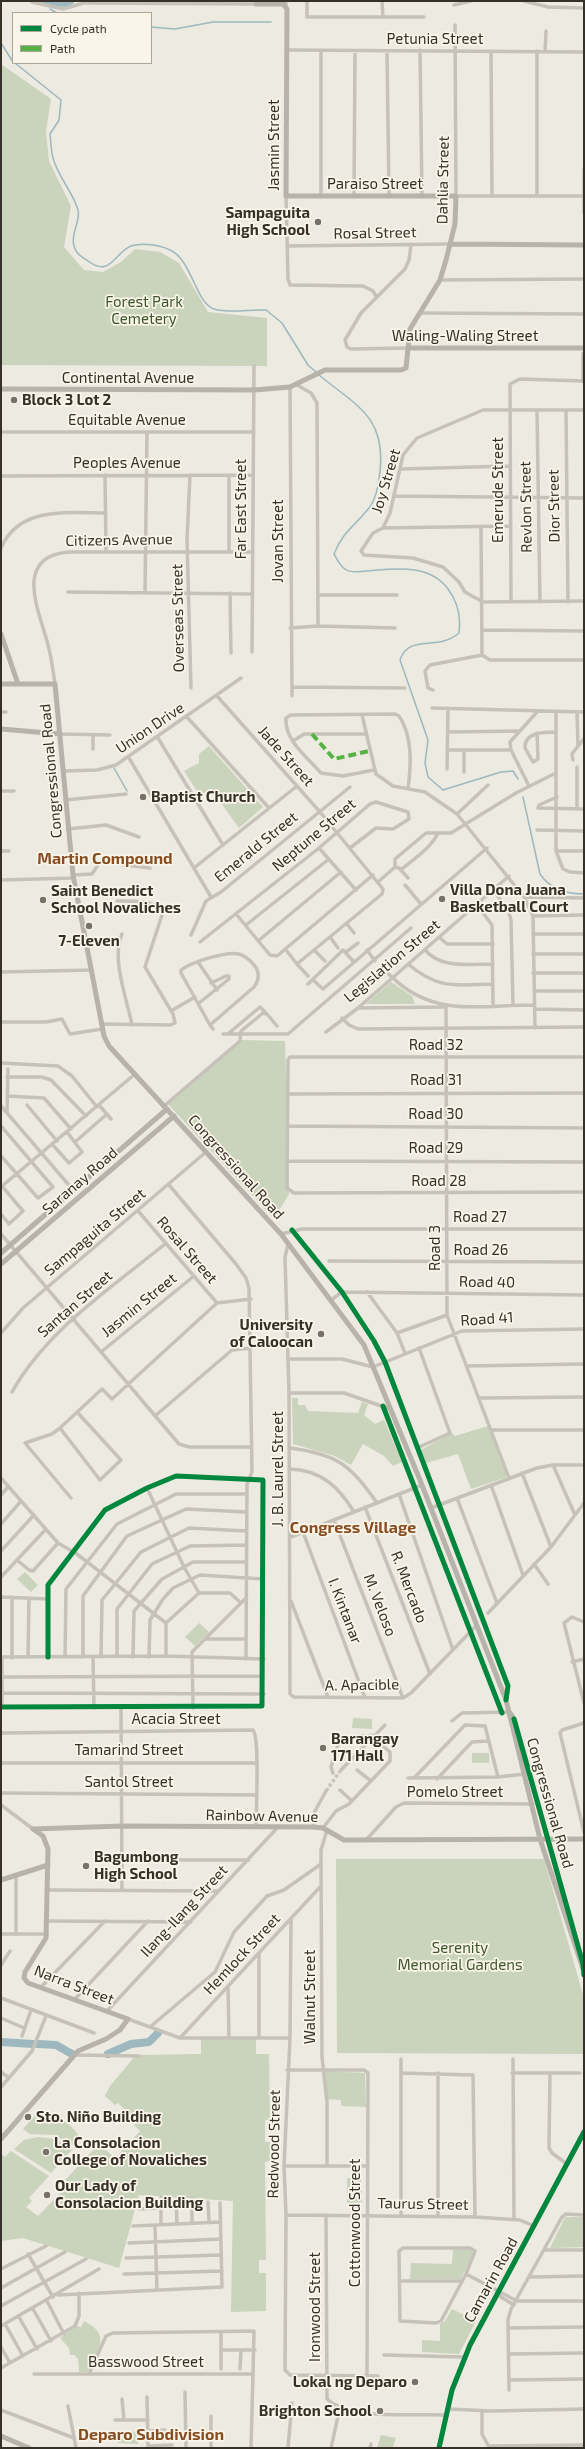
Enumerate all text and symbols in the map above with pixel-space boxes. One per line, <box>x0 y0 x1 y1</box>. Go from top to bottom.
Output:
legend <box>12 12 152 64</box>
text: Cycle path <box>50 21 107 35</box>
street label: Petunia Street <box>387 30 483 48</box>
text: Path <box>50 41 75 55</box>
street label: Jasmin Street <box>265 99 283 191</box>
street label: Dahlia Street <box>433 136 453 224</box>
street label: Paraiso Street <box>327 175 423 193</box>
place label: Sampaguita High School <box>225 204 310 239</box>
marker: Sampaguita High School <box>313 217 323 227</box>
street label: Rosal Street <box>333 223 417 243</box>
park label: Forest Park Cemetery <box>105 293 183 328</box>
street label: Waling-Waling Street <box>392 327 538 345</box>
street label: Continental Avenue <box>62 369 194 387</box>
place label: Block 3 Lot 2 <box>22 391 111 409</box>
marker: Block 3 Lot 2 <box>9 395 19 405</box>
street label: Equitable Avenue <box>68 411 186 429</box>
street label: Emerude Street <box>489 437 507 543</box>
street label: Joy Street <box>368 447 404 515</box>
street label: Peoples Avenue <box>73 454 181 472</box>
street label: Far East Street <box>232 459 250 559</box>
street label: Revlon Street <box>516 461 536 553</box>
street label: Dior Street <box>544 469 564 543</box>
street label: Jovan Street <box>269 499 287 583</box>
street label: Citizens Avenue <box>65 530 173 550</box>
street label: Overseas Street <box>168 564 188 672</box>
street label: Union Drive <box>112 699 188 757</box>
street label: Congressional Road <box>36 703 66 839</box>
street label: Jade Street <box>254 722 318 790</box>
place label: Baptist Church <box>151 788 255 806</box>
marker: Baptist Church <box>138 792 148 802</box>
street label: Neptune Street <box>269 795 359 875</box>
street label: Emerald Street <box>211 808 301 886</box>
district label: Martin Compound <box>37 849 173 869</box>
place label: Villa Dona Juana Basketball Court <box>450 881 568 916</box>
place label: Saint Benedict School Novaliches <box>51 882 181 917</box>
marker: Villa Dona Juana Basketball Court <box>437 894 447 904</box>
marker: Saint Benedict School Novaliches <box>38 895 48 905</box>
street label: Legislation Street <box>340 916 444 1006</box>
marker: 7-Eleven <box>84 921 94 931</box>
place label: 7-Eleven <box>58 932 120 950</box>
street label: Road 32 <box>409 1036 463 1054</box>
street label: Road 31 <box>410 1071 462 1089</box>
street label: Road 30 <box>408 1105 464 1123</box>
street label: Congressional Road <box>184 1111 288 1223</box>
street label: Road 29 <box>409 1139 463 1157</box>
street label: Saranay Road <box>39 1143 121 1219</box>
street label: Road 28 <box>411 1172 467 1190</box>
street label: Sampaguita Street <box>41 1184 149 1280</box>
street label: Road 27 <box>453 1208 507 1226</box>
street label: Rosal Street <box>153 1213 221 1287</box>
street label: Road 3 <box>426 1225 444 1271</box>
street label: Road 26 <box>454 1241 508 1259</box>
street label: Santan Street <box>34 1267 116 1341</box>
street label: Jasmin Street <box>98 1269 180 1341</box>
street label: Road 40 <box>459 1273 515 1291</box>
street label: Road 41 <box>460 1308 514 1330</box>
place label: University of Caloocan <box>230 1316 313 1351</box>
marker: University of Caloocan <box>316 1329 326 1339</box>
street label: J. B. Laurel Street <box>269 1411 287 1527</box>
district label: Congress Village <box>290 1518 416 1538</box>
street label: R. Mercado <box>387 1548 431 1626</box>
street label: M. Veloso <box>360 1571 400 1639</box>
street label: I. Kintanar <box>324 1576 366 1646</box>
street label: A. Apacible <box>325 1675 399 1695</box>
street label: Acacia Street <box>131 1710 221 1728</box>
place label: Barangay 171 Hall <box>331 1730 399 1765</box>
street label: Congressional Road <box>523 1736 577 1870</box>
street label: Tamarind Street <box>75 1741 183 1759</box>
marker: Barangay 171 Hall <box>318 1743 328 1753</box>
street label: Santol Street <box>84 1773 174 1791</box>
street label: Pomelo Street <box>407 1783 503 1801</box>
street label: Rainbow Avenue <box>205 1806 319 1826</box>
place label: Bagumbong High School <box>94 1848 178 1883</box>
marker: Bagumbong High School <box>81 1861 91 1871</box>
street label: Ilang-Ilang Street <box>137 1861 231 1961</box>
street label: Hemlock Street <box>200 1910 284 1998</box>
park label: Serenity Memorial Gardens <box>397 1939 523 1974</box>
street label: Walnut Street <box>301 1950 319 2044</box>
street label: Narra Street <box>32 1962 116 2008</box>
street label: Redwood Street <box>264 2089 284 2199</box>
place label: Sto. Niño Building <box>36 2108 161 2126</box>
marker: Sto. Niño Building <box>23 2112 33 2122</box>
place label: La Consolacion College of Novaliches <box>54 2134 207 2169</box>
marker: La Consolacion College of Novaliches <box>41 2147 51 2157</box>
street label: Cottonwood Street <box>346 2159 364 2287</box>
place label: Our Lady of Consolacion Building <box>55 2177 203 2212</box>
marker: Our Lady of Consolacion Building <box>42 2190 52 2200</box>
street label: Taurus Street <box>377 2194 469 2214</box>
street label: Camarin Road <box>460 2234 522 2326</box>
street label: Ironwood Street <box>306 2252 324 2362</box>
street label: Basswood Street <box>88 2353 204 2371</box>
place label: Lokal ng Deparo <box>293 2373 407 2391</box>
marker: Lokal ng Deparo <box>410 2377 420 2387</box>
place label: Brighton School <box>259 2402 372 2420</box>
marker: Brighton School <box>375 2406 385 2416</box>
district label: Deparo Subdivision <box>78 2425 224 2445</box>

